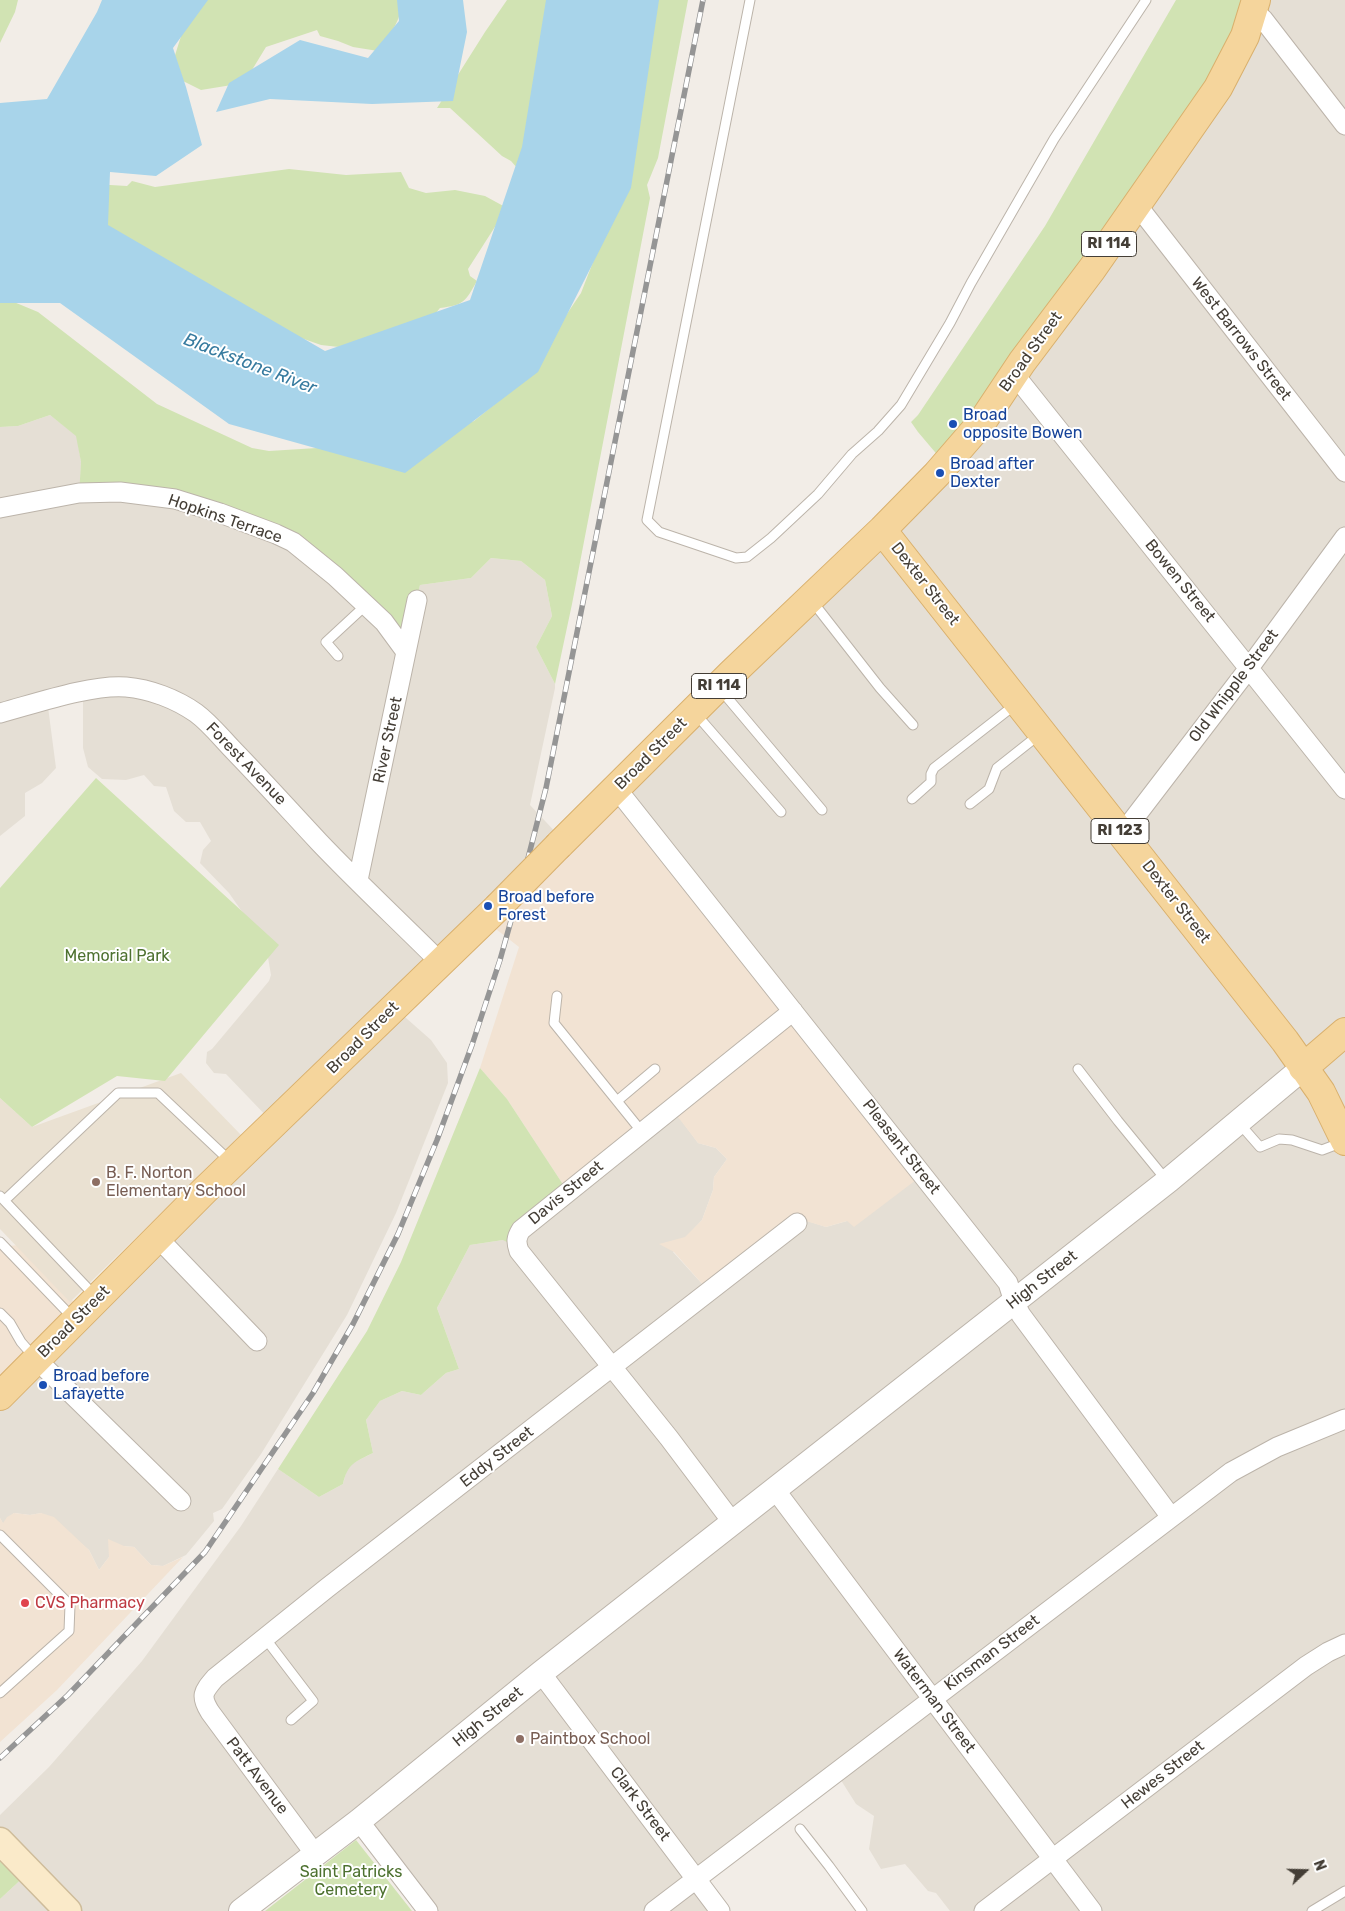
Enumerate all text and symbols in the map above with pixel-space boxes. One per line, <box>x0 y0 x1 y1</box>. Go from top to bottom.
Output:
road number: RI 114 <box>1082 232 1136 256</box>
street label: West Barrows Street <box>1187 274 1295 404</box>
street label: Broad Street <box>996 308 1066 396</box>
water label: Blackstone River <box>180 329 320 399</box>
place label: Broad opposite Bowen <box>963 405 1083 443</box>
marker: Broad opposite Bowen <box>947 418 959 430</box>
place label: Broad after Dexter <box>950 454 1034 492</box>
marker: Broad after Dexter <box>934 467 946 479</box>
street label: Hopkins Terrace <box>165 490 285 548</box>
street label: Bowen Street <box>1141 536 1219 626</box>
street label: Dexter Street <box>887 539 963 629</box>
street label: Old Whipple Street <box>1185 626 1283 746</box>
road number: RI 114 <box>692 674 746 698</box>
street label: River Street <box>369 695 407 785</box>
street label: Broad Street <box>611 714 691 794</box>
street label: Forest Avenue <box>202 719 290 809</box>
road number: RI 123 <box>1091 818 1149 844</box>
street label: Dexter Street <box>1138 857 1214 947</box>
place label: Broad before Forest <box>498 887 595 925</box>
marker: Broad before Forest <box>482 900 494 912</box>
park label: Memorial Park <box>65 946 169 966</box>
street label: Broad Street <box>323 998 403 1078</box>
street label: Pleasant Street <box>858 1096 944 1198</box>
street label: Davis Street <box>525 1157 607 1229</box>
place label: B. F. Norton Elementary School <box>106 1163 246 1201</box>
marker: B. F. Norton Elementary School <box>90 1176 102 1188</box>
street label: High Street <box>1003 1246 1081 1314</box>
street label: Broad Street <box>34 1282 114 1362</box>
place label: Broad before Lafayette <box>53 1366 150 1404</box>
marker: Broad before Lafayette <box>37 1379 49 1391</box>
street label: Eddy Street <box>457 1422 537 1492</box>
place label: CVS Pharmacy <box>35 1593 145 1613</box>
marker: CVS Pharmacy <box>19 1597 31 1609</box>
street label: Kinsman Street <box>941 1611 1043 1695</box>
street label: Waterman Street <box>889 1645 979 1757</box>
street label: High Street <box>449 1683 527 1751</box>
place label: Paintbox School <box>530 1729 650 1749</box>
marker: Paintbox School <box>514 1733 526 1745</box>
street label: Patt Avenue <box>222 1734 292 1818</box>
street label: Hewes Street <box>1118 1737 1208 1813</box>
street label: Clark Street <box>606 1763 674 1845</box>
north arrow <box>1280 1846 1330 1896</box>
text: N <box>1310 1858 1329 1873</box>
park label: Saint Patricks Cemetery <box>300 1862 402 1900</box>

